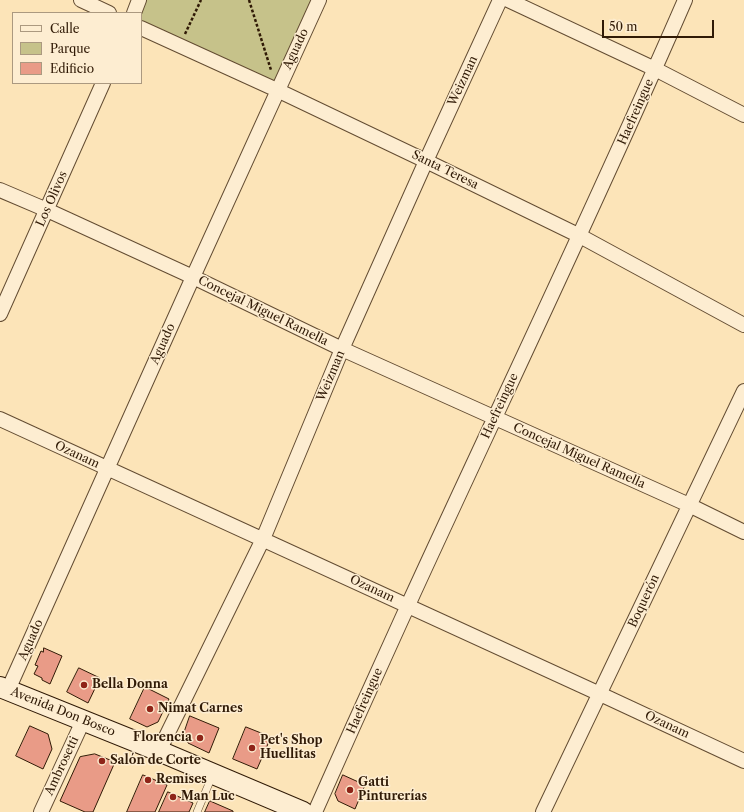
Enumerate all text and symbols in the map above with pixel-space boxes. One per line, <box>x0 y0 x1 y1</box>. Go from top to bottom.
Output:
legend <box>12 12 142 84</box>
scale bar <box>604 12 716 38</box>
text: 50 m <box>609 19 638 34</box>
text: Calle <box>50 21 79 36</box>
street label: Aguado <box>280 26 312 72</box>
text: Parque <box>50 41 90 56</box>
street label: Weizman <box>445 54 481 108</box>
text: Edificio <box>50 61 94 76</box>
street label: Haefreingue <box>615 77 657 147</box>
street label: Santa Teresa <box>409 148 481 192</box>
street label: Los Olivos <box>33 169 71 229</box>
street label: Concejal Miguel Ramella <box>196 273 330 349</box>
street label: Aguado <box>148 321 178 367</box>
street label: Weizman <box>314 348 348 404</box>
street label: Haefreingue <box>479 371 521 441</box>
street label: Concejal Miguel Ramella <box>511 420 647 492</box>
street label: Ozanam <box>52 438 102 472</box>
street label: Ozanam <box>347 572 397 606</box>
street label: Boquerón <box>625 572 663 630</box>
street label: Aguado <box>16 617 46 663</box>
street label: Haefreingue <box>344 666 386 736</box>
place label: Bella Donna <box>92 678 168 692</box>
marker: Bella Donna <box>79 680 89 690</box>
street label: Avenida Don Bosco <box>9 684 117 740</box>
place label: Nimat Carnes <box>158 702 243 716</box>
marker: Nimat Carnes <box>145 704 155 714</box>
street label: Ozanam <box>642 708 692 742</box>
place label: Florencia <box>133 731 192 745</box>
marker: Florencia <box>195 733 205 743</box>
street label: Ambrosetti <box>42 734 82 798</box>
place label: Pet's Shop Huellitas <box>260 734 323 762</box>
marker: Pet's Shop Huellitas <box>247 743 257 753</box>
place label: Salón de Corte <box>110 754 201 768</box>
marker: Salón de Corte <box>97 756 107 766</box>
place label: Remises <box>156 773 207 787</box>
marker: Remises <box>143 775 153 785</box>
place label: Gatti Pinturerías <box>358 776 427 804</box>
marker: Gatti Pinturerías <box>345 785 355 795</box>
place label: Man Luc <box>181 790 235 804</box>
marker: Man Luc <box>168 792 178 802</box>

